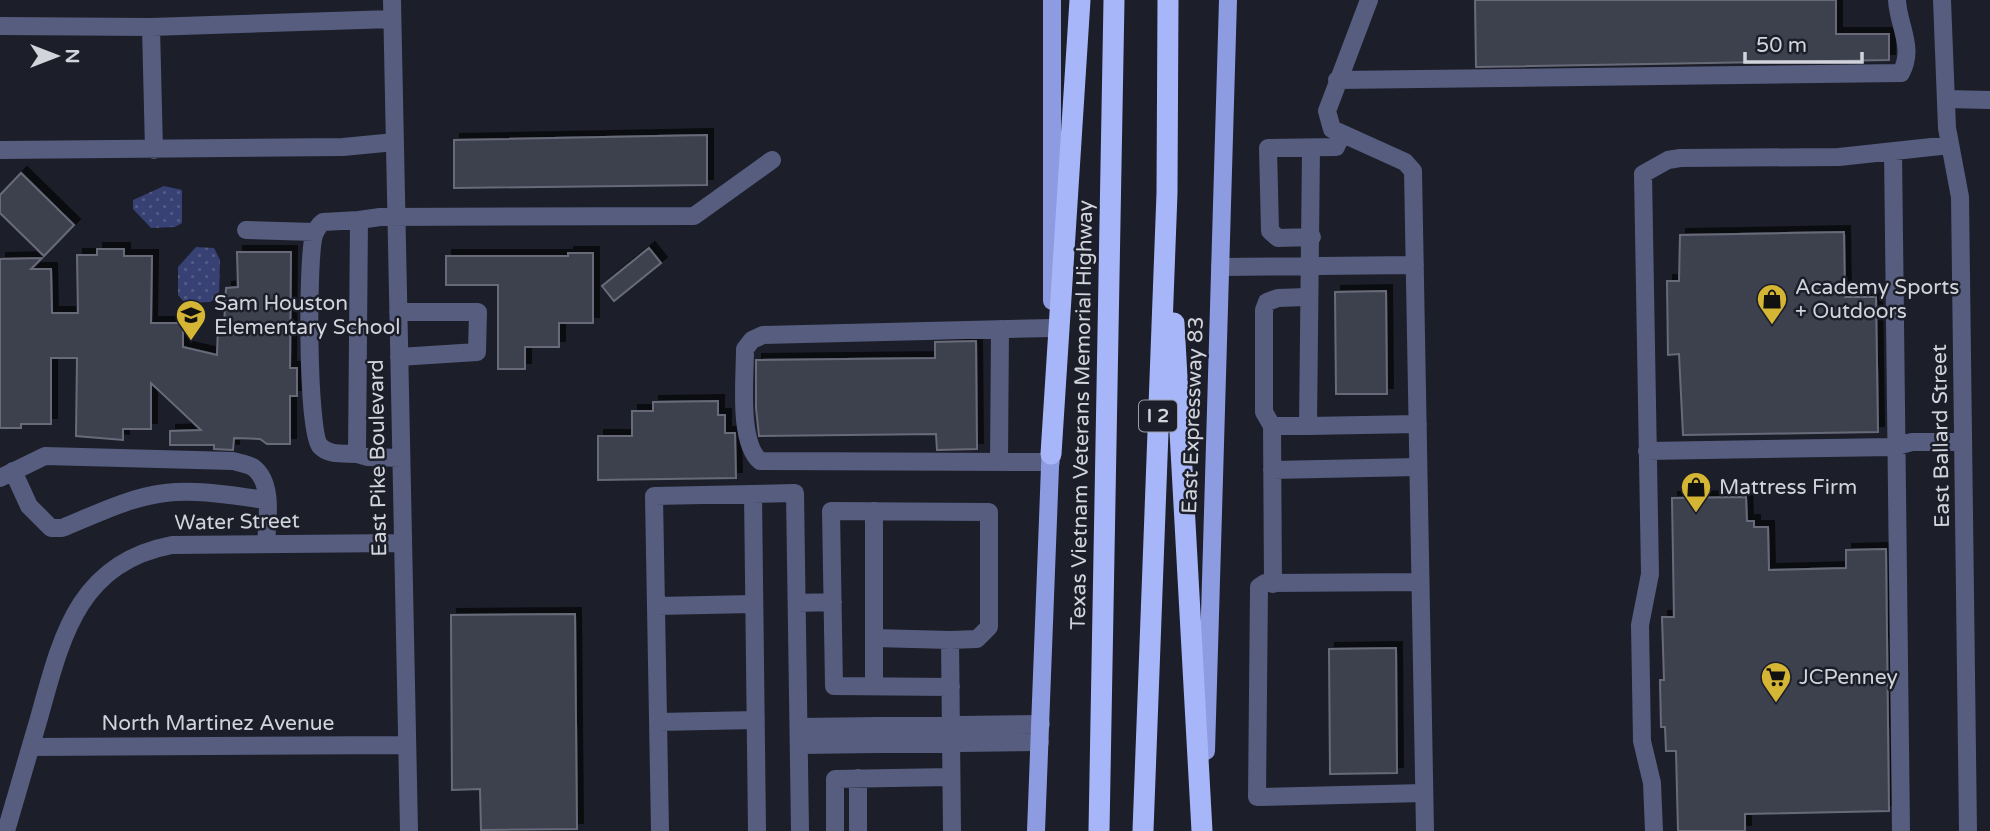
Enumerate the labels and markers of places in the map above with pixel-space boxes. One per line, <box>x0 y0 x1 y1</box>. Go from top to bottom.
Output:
place label: Academy Sports + Outdoors <box>1795 275 1959 324</box>
shop icon: Academy Sports + Outdoors <box>1755 282 1789 326</box>
place label: Sam Houston Elementary School <box>214 291 401 340</box>
school or university icon: Sam Houston Elementary School <box>174 298 208 342</box>
shop icon: Mattress Firm <box>1679 470 1713 514</box>
place label: Mattress Firm <box>1719 475 1857 500</box>
supermarket icon: JCPenney <box>1759 660 1793 704</box>
place label: JCPenney <box>1799 665 1898 690</box>

